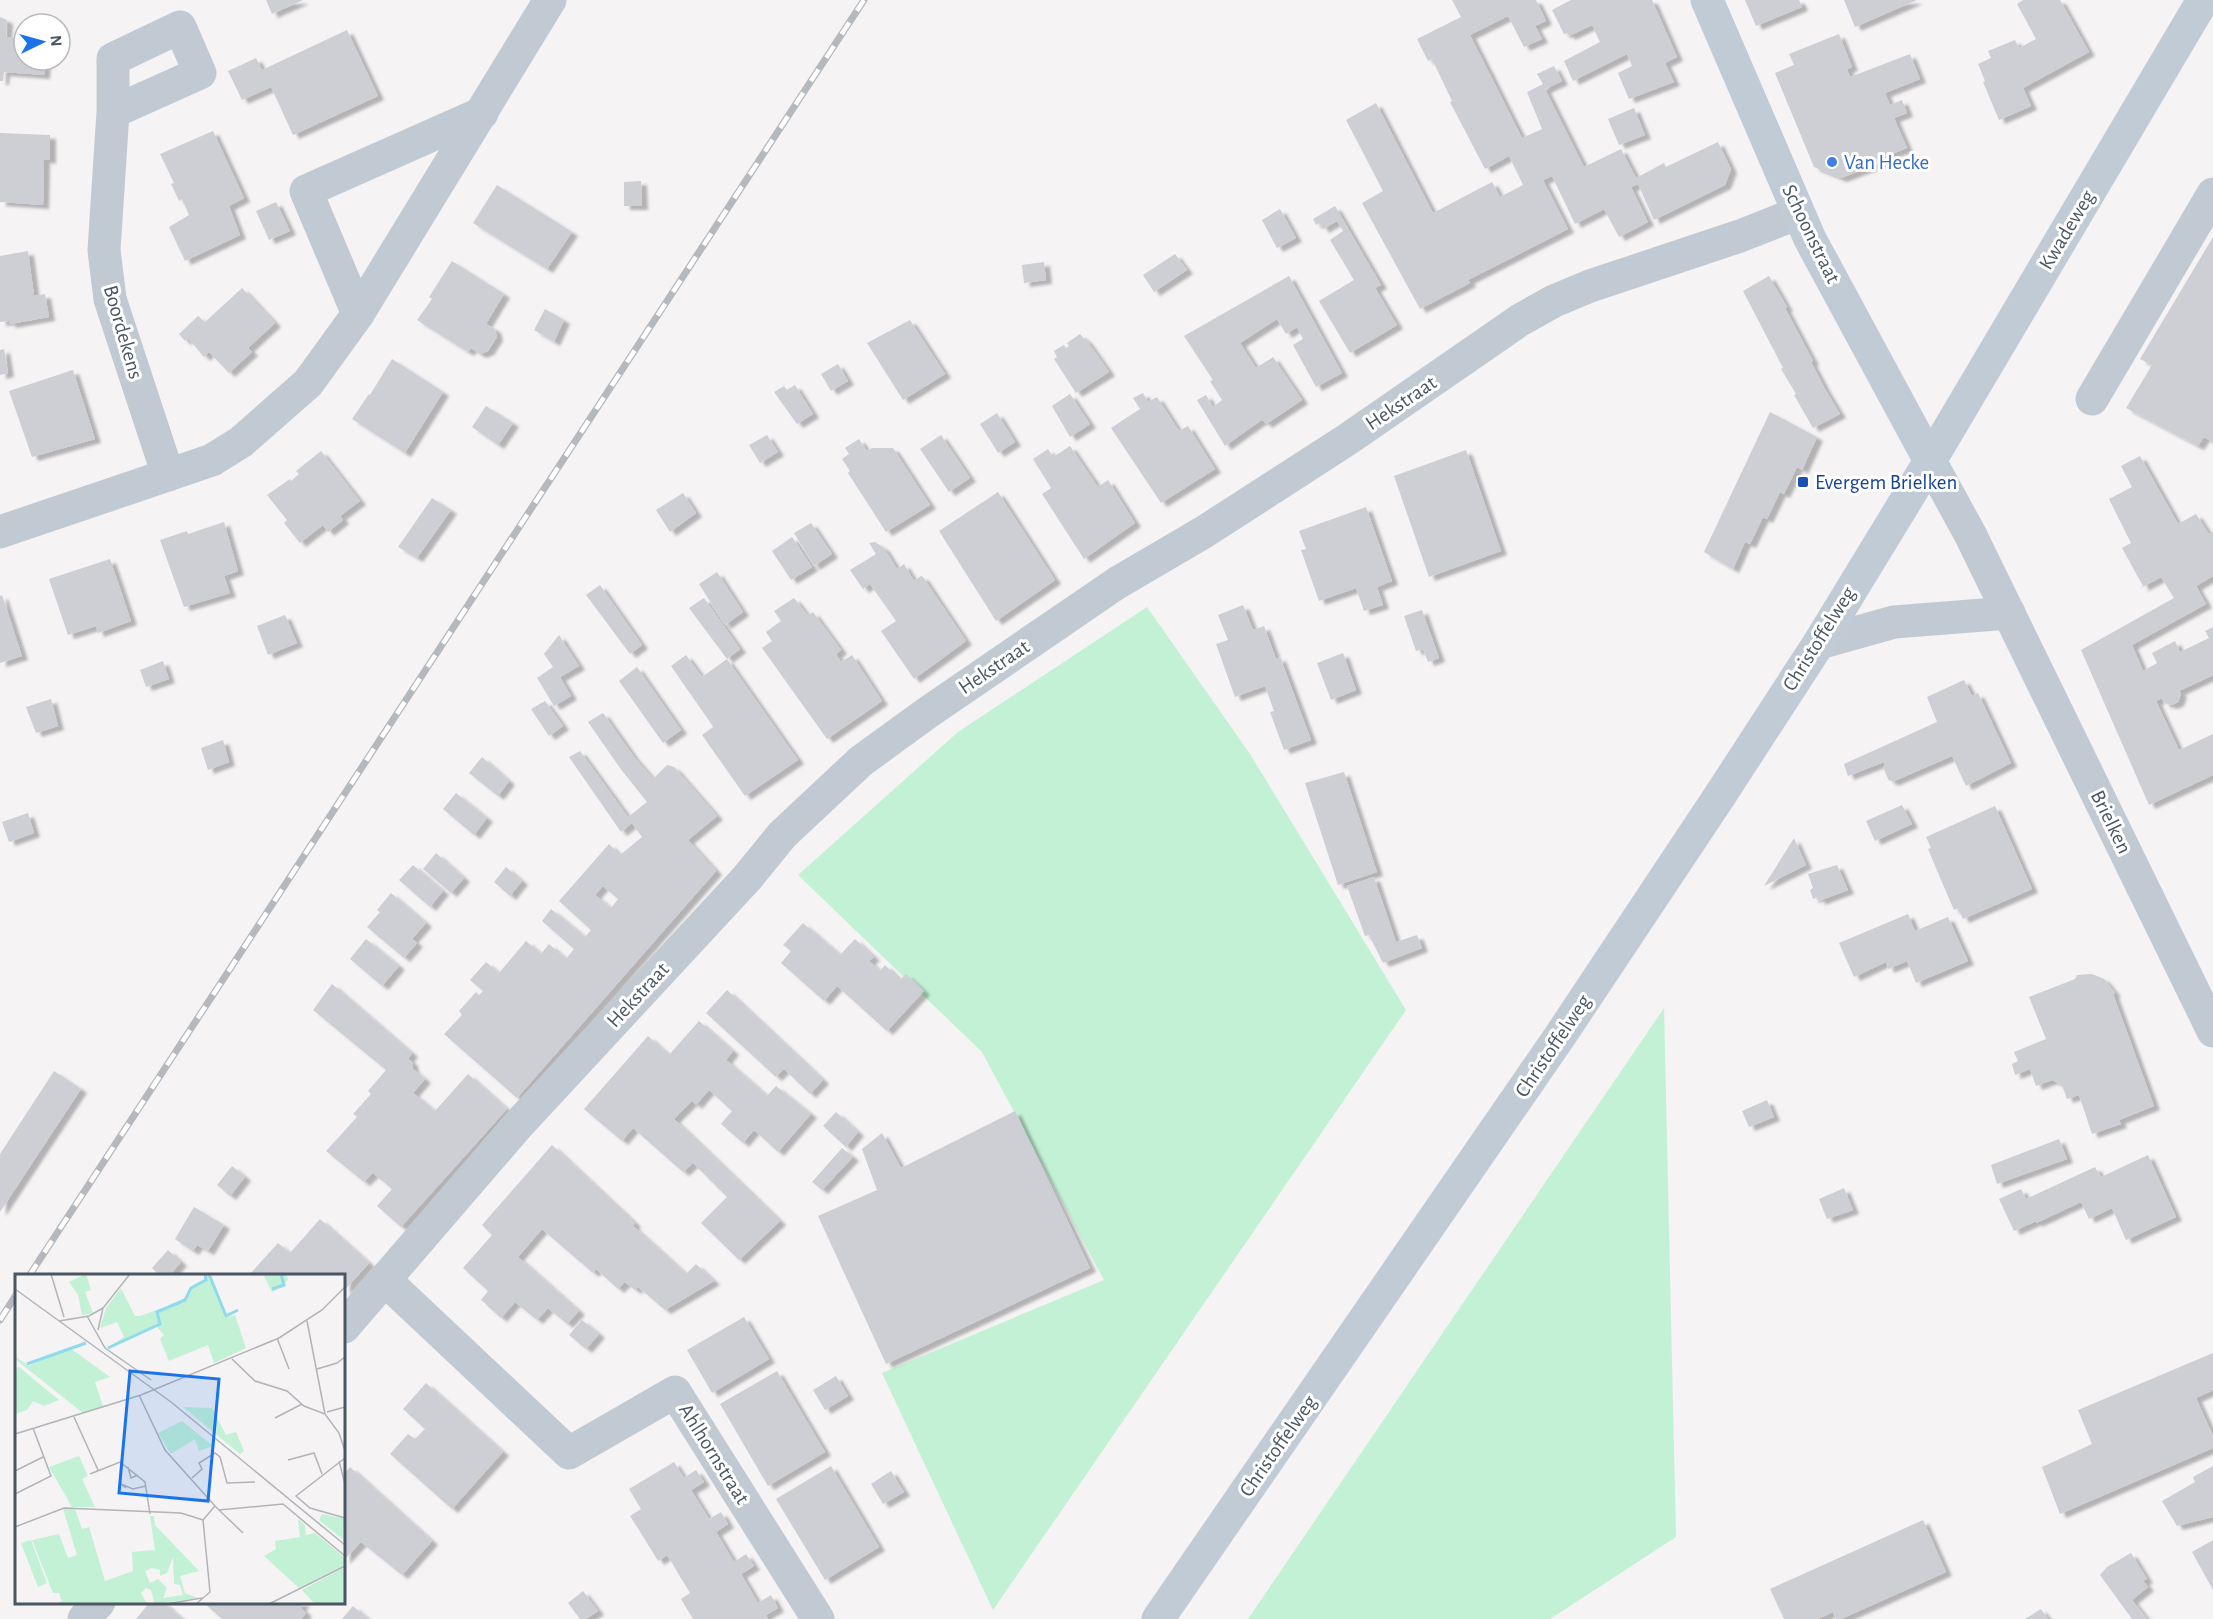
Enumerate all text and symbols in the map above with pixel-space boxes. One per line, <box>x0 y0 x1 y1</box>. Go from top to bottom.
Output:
north arrow <box>12 12 72 72</box>
text: N <box>47 35 64 47</box>
place label: Van Hecke <box>1844 152 1929 173</box>
marker: Van Hecke <box>1825 155 1839 169</box>
street label: Schoonstraat <box>1778 181 1844 287</box>
street label: Kwadeweg <box>2035 186 2099 273</box>
street label: Boordekens <box>100 283 146 381</box>
street label: Hekstraat <box>1362 372 1440 434</box>
place label: Evergem Brielken <box>1815 472 1957 493</box>
marker: Evergem Brielken <box>1796 475 1810 489</box>
street label: Christoffelweg <box>1779 583 1860 695</box>
street label: Hekstraat <box>955 636 1033 698</box>
street label: Brielken <box>2087 787 2135 857</box>
street label: Hekstraat <box>603 958 673 1032</box>
street label: Christoffelweg <box>1511 990 1595 1101</box>
inset map <box>15 1274 345 1604</box>
street label: Christoffelweg <box>1235 1391 1321 1500</box>
street label: Ahlhornstraat <box>675 1400 753 1508</box>

